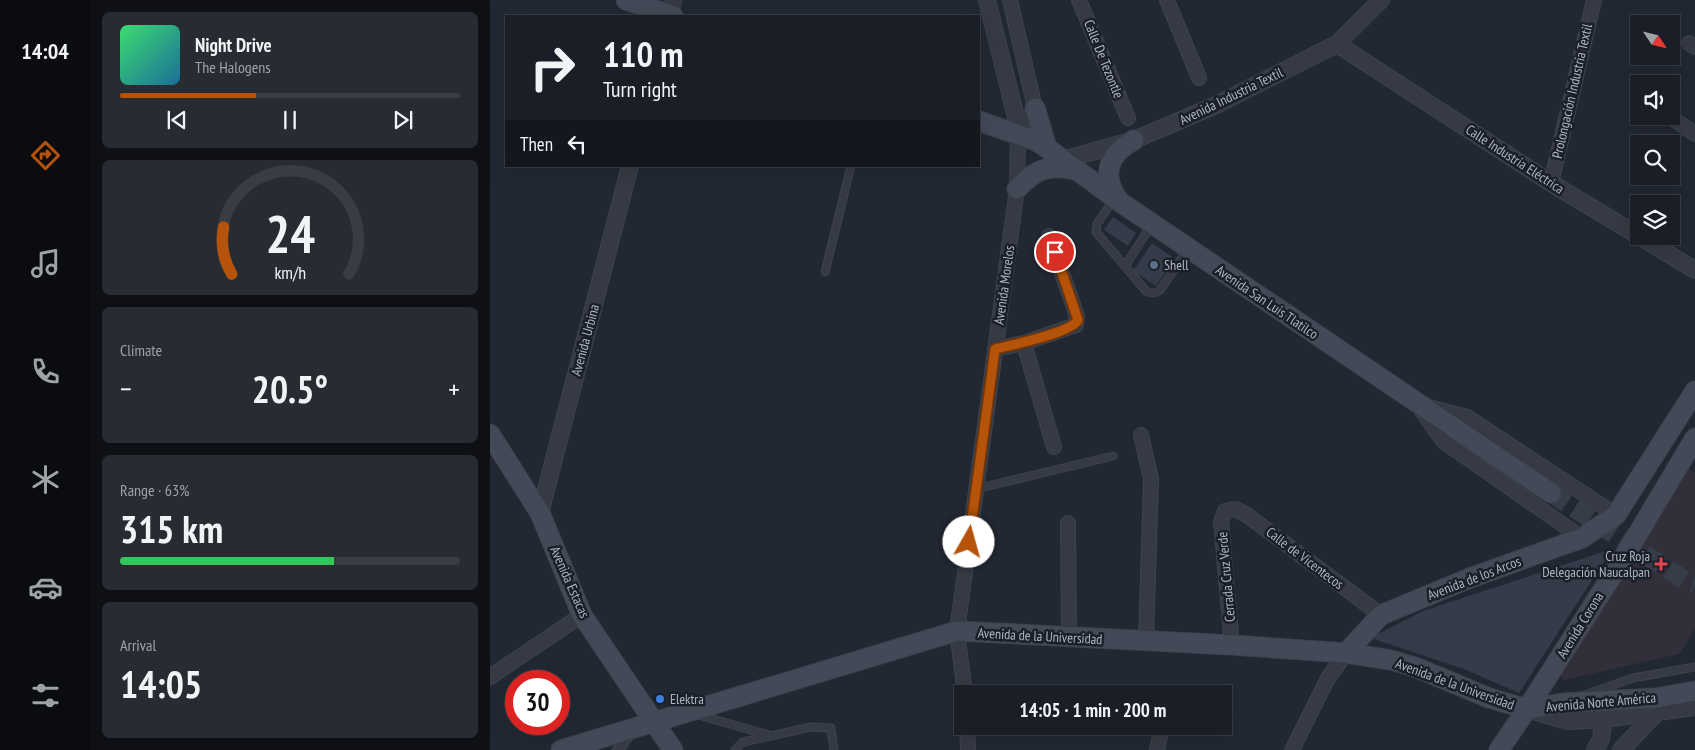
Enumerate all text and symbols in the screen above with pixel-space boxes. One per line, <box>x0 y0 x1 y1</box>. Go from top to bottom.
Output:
north arrow <box>1630 15 1680 65</box>
map controls <box>1630 15 1680 245</box>
street label: Calle De Tezontle <box>1080 17 1128 101</box>
street label: Prolongación Industria Textil <box>1548 21 1596 160</box>
text: 110 m <box>603 31 684 77</box>
text: Night Drive <box>195 33 272 57</box>
icon: right <box>520 35 585 100</box>
text: 14:04 <box>21 37 69 65</box>
text: The Halogens <box>195 57 271 77</box>
street label: Avenida Industria Textil <box>1176 63 1286 129</box>
text: Turn right <box>603 75 677 103</box>
button: sound <box>1630 75 1680 125</box>
icon: previous <box>163 106 191 134</box>
icon: pause <box>276 106 304 134</box>
icon: next <box>389 106 417 134</box>
street label: Calle Industria Eléctrica <box>1462 120 1568 198</box>
icon: left <box>563 130 591 158</box>
text: Then <box>520 132 553 156</box>
button: search <box>1630 135 1680 185</box>
icon: directions <box>28 138 63 173</box>
button: layers <box>1630 195 1680 245</box>
text: 24 <box>265 200 315 267</box>
pin <box>1034 231 1076 273</box>
icon: arrive <box>1041 238 1069 266</box>
street label: Avenida Morelos <box>990 244 1019 326</box>
icon: music <box>28 246 63 281</box>
place label: Shell <box>1164 256 1189 274</box>
marker: Shell <box>1148 259 1160 271</box>
text: km/h <box>274 261 306 284</box>
street label: Avenida San Luis Tlatilco <box>1212 261 1322 343</box>
street label: Avenida Urbina <box>567 302 603 378</box>
text: Climate <box>120 340 162 360</box>
icon: phone <box>28 354 63 389</box>
text: 20.5° <box>252 364 328 413</box>
text: − <box>120 370 132 407</box>
text: + <box>448 370 460 407</box>
icon: climate <box>28 462 63 497</box>
text: Range · 63% <box>120 480 189 500</box>
text: 315 km <box>120 504 223 553</box>
position arrow <box>942 515 994 567</box>
street label: Calle de Vicentecos <box>1263 523 1348 593</box>
street label: Cerrada Cruz Verde <box>1213 531 1239 623</box>
street label: Avenida Estacas <box>546 543 594 621</box>
place label: Cruz Roja Delegación Naucalpan <box>1542 547 1650 581</box>
street label: Avenida de los Arcos <box>1425 552 1524 604</box>
marker: Cruz Roja Delegación Naucalpan <box>1654 557 1668 571</box>
icon: car <box>28 570 63 605</box>
street label: Avenida Corona <box>1553 588 1607 662</box>
street label: Avenida de la Universidad <box>977 624 1103 648</box>
text: Arrival <box>120 635 156 655</box>
street label: Avenida de la Universidad <box>1393 654 1517 714</box>
text: 14:05 <box>120 659 202 708</box>
speed limit sign: 30 <box>505 670 570 735</box>
icon: filters <box>28 678 63 713</box>
street label: Avenida Norte América <box>1545 688 1657 716</box>
place label: Elektra <box>670 690 704 708</box>
marker: Elektra <box>654 693 666 705</box>
text: 14:05 · 1 min · 200 m <box>1020 698 1166 722</box>

